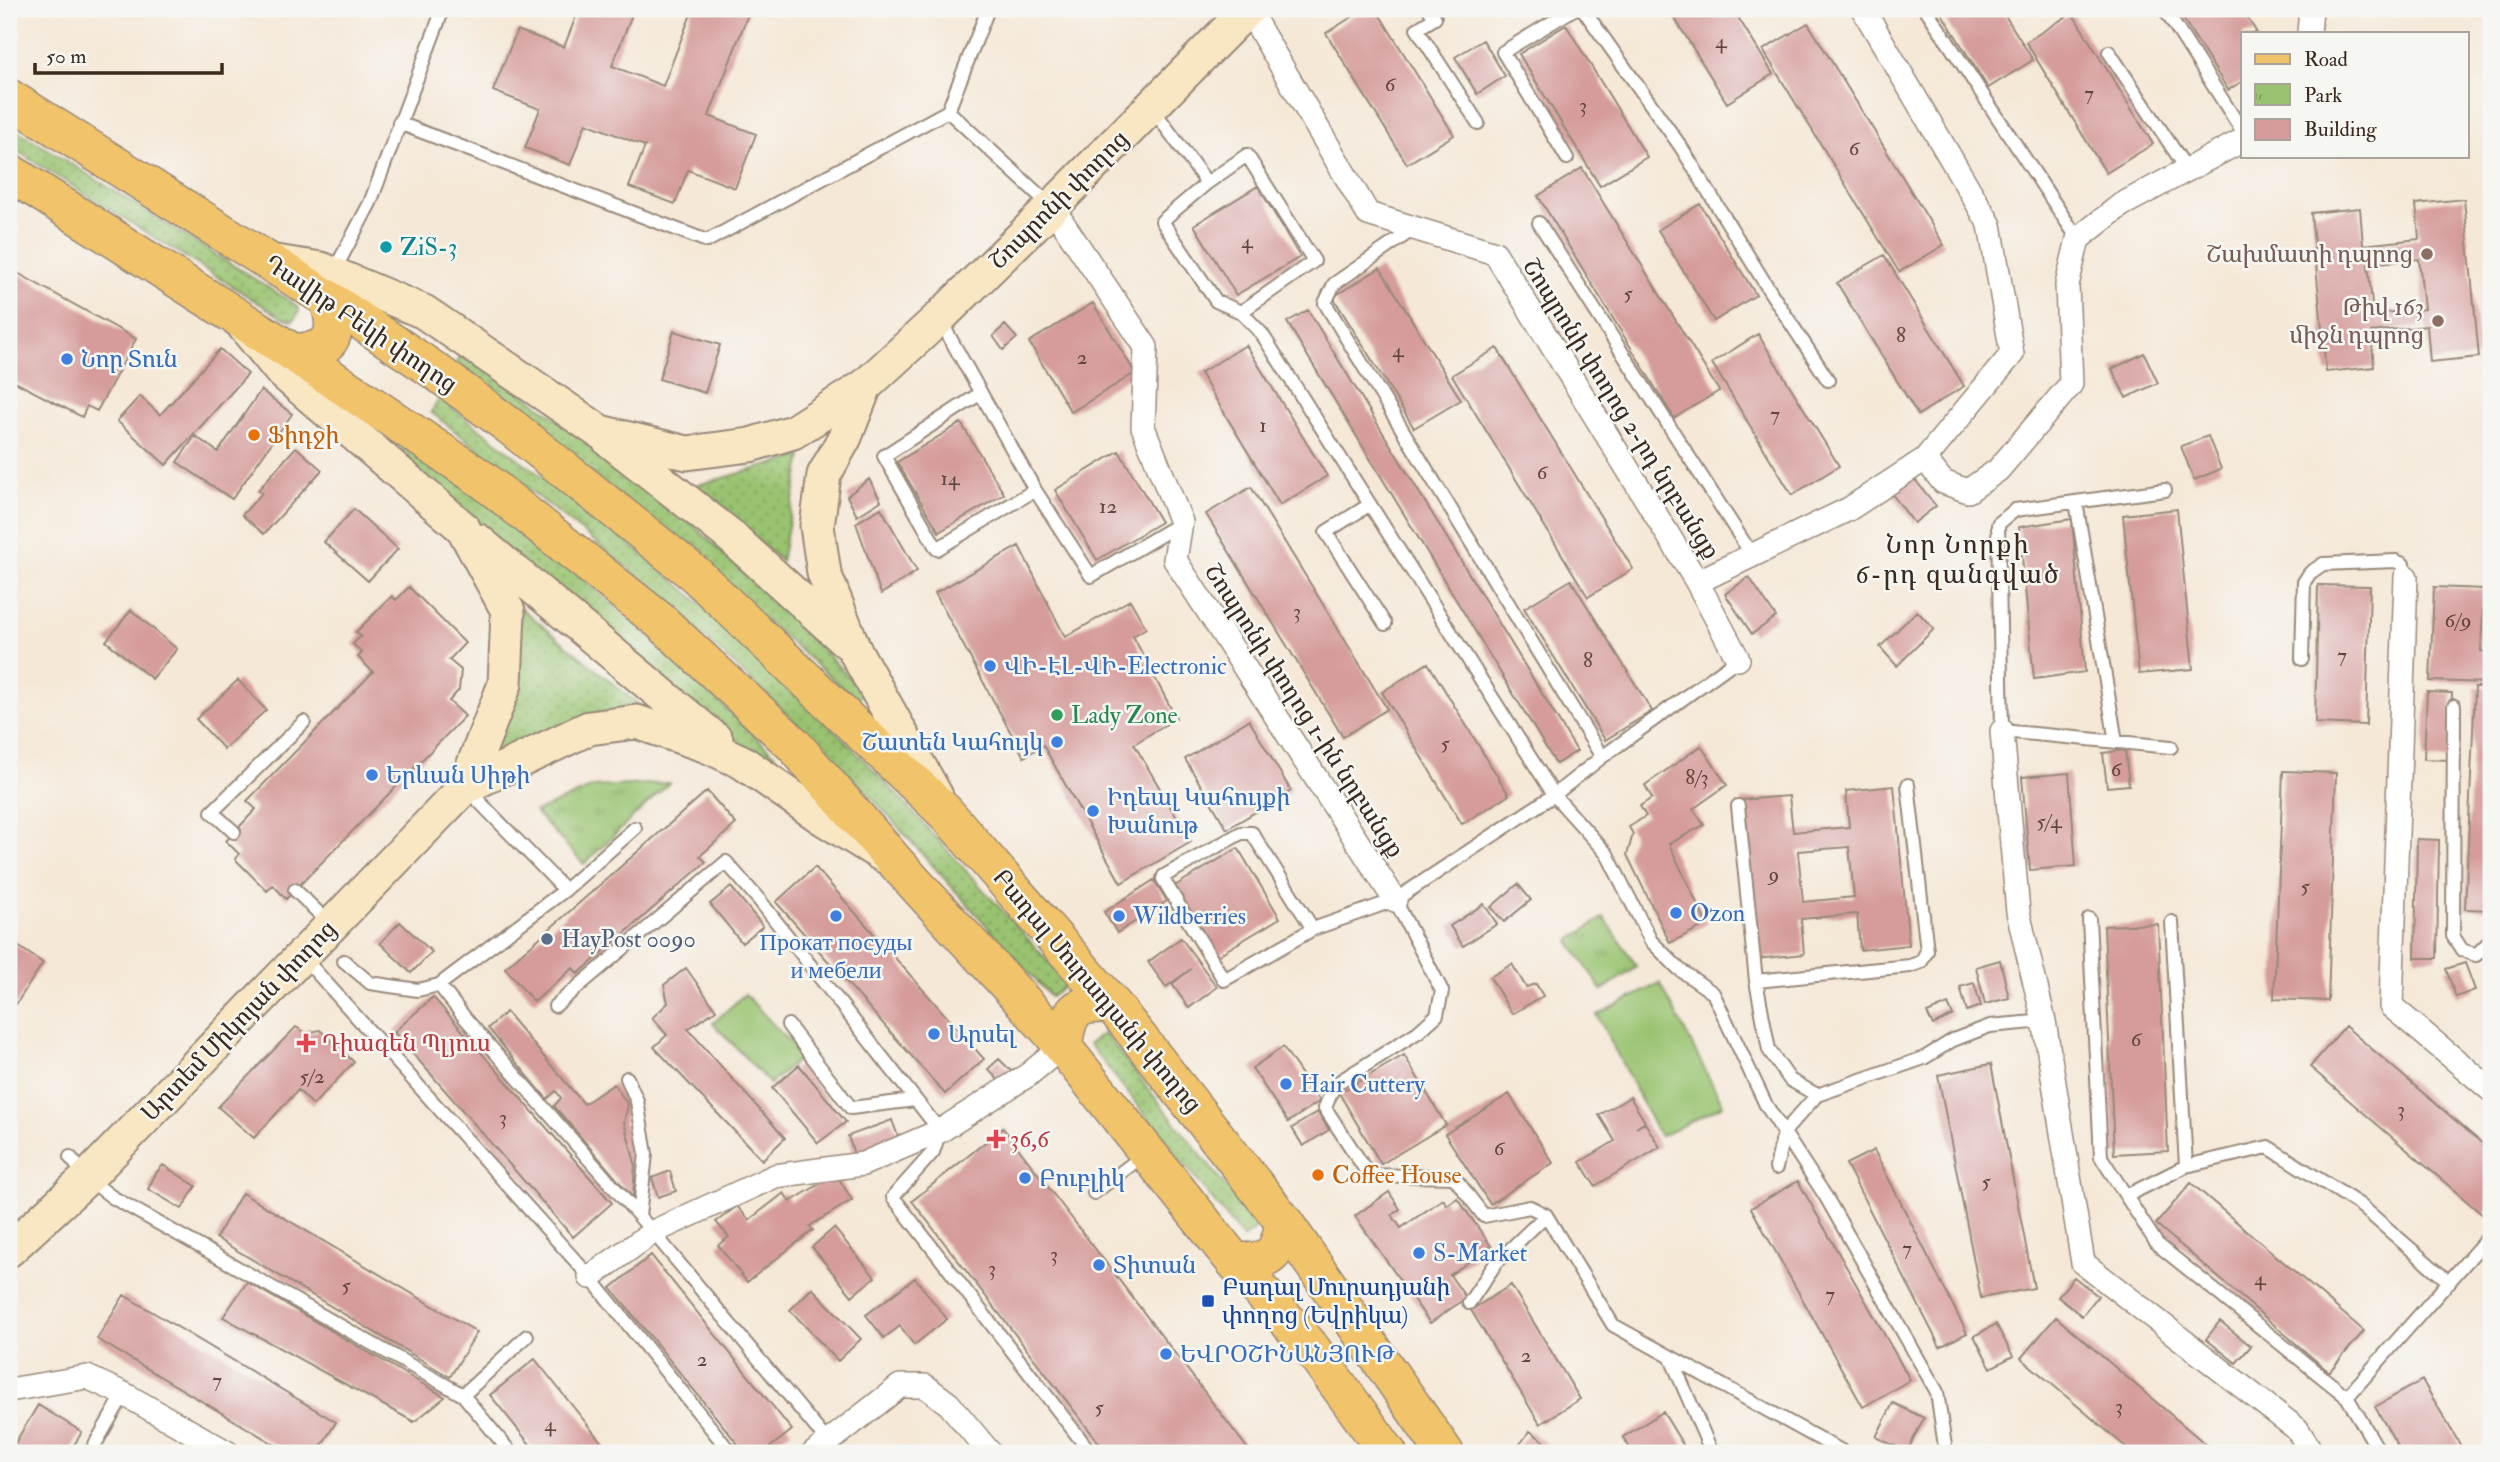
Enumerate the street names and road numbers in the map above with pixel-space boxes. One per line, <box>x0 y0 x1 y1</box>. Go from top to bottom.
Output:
street label: Շոպրոնի փողոց <box>983 124 1135 276</box>
street label: Դավիթ Բեկի փողոց <box>259 248 463 400</box>
street label: Շոպրոնի փողոց 2-րդ նրբանցք <box>1515 253 1727 565</box>
street label: Շոպրոնի փողոց 1-ին նրբանցք <box>1197 558 1411 864</box>
street label: Բադալ Մուրադյանի փողոց <box>986 863 1208 1119</box>
street label: Արտեմ Միկոյան փողոց <box>135 914 343 1128</box>

